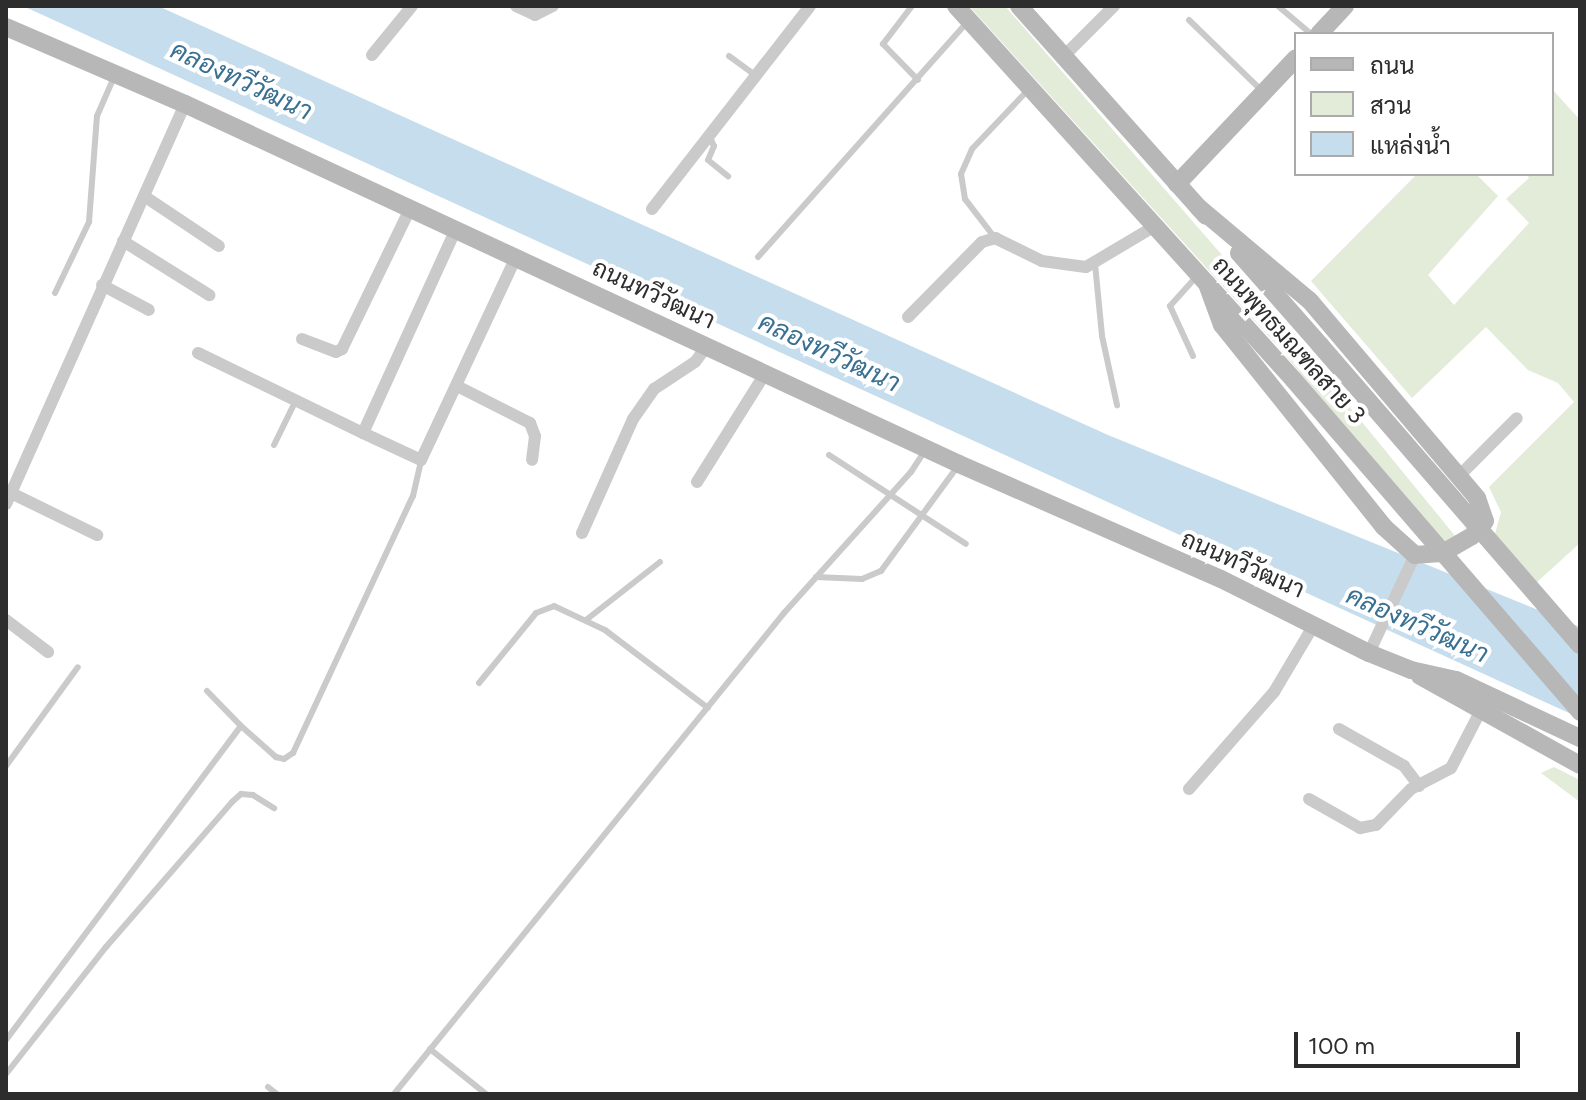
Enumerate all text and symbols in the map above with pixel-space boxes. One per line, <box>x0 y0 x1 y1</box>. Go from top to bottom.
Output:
legend <box>1294 32 1554 176</box>
water label: คลองทวีวัฒนา <box>165 35 317 127</box>
text: ถนน <box>1370 51 1415 80</box>
text: สวน <box>1370 91 1412 120</box>
text: แหล่งน้ำ <box>1370 131 1451 160</box>
street label: ถนนพุทธมณฑลสาย 3 <box>1207 251 1371 429</box>
street label: ถนนทวีวัฒนา <box>588 253 720 335</box>
water label: คลองทวีวัฒนา <box>753 307 905 399</box>
street label: ถนนทวีวัฒนา <box>1177 524 1309 604</box>
water label: คลองทวีวัฒนา <box>1341 580 1493 670</box>
scale bar <box>1298 1016 1524 1066</box>
text: 100 m <box>1308 1031 1375 1060</box>

